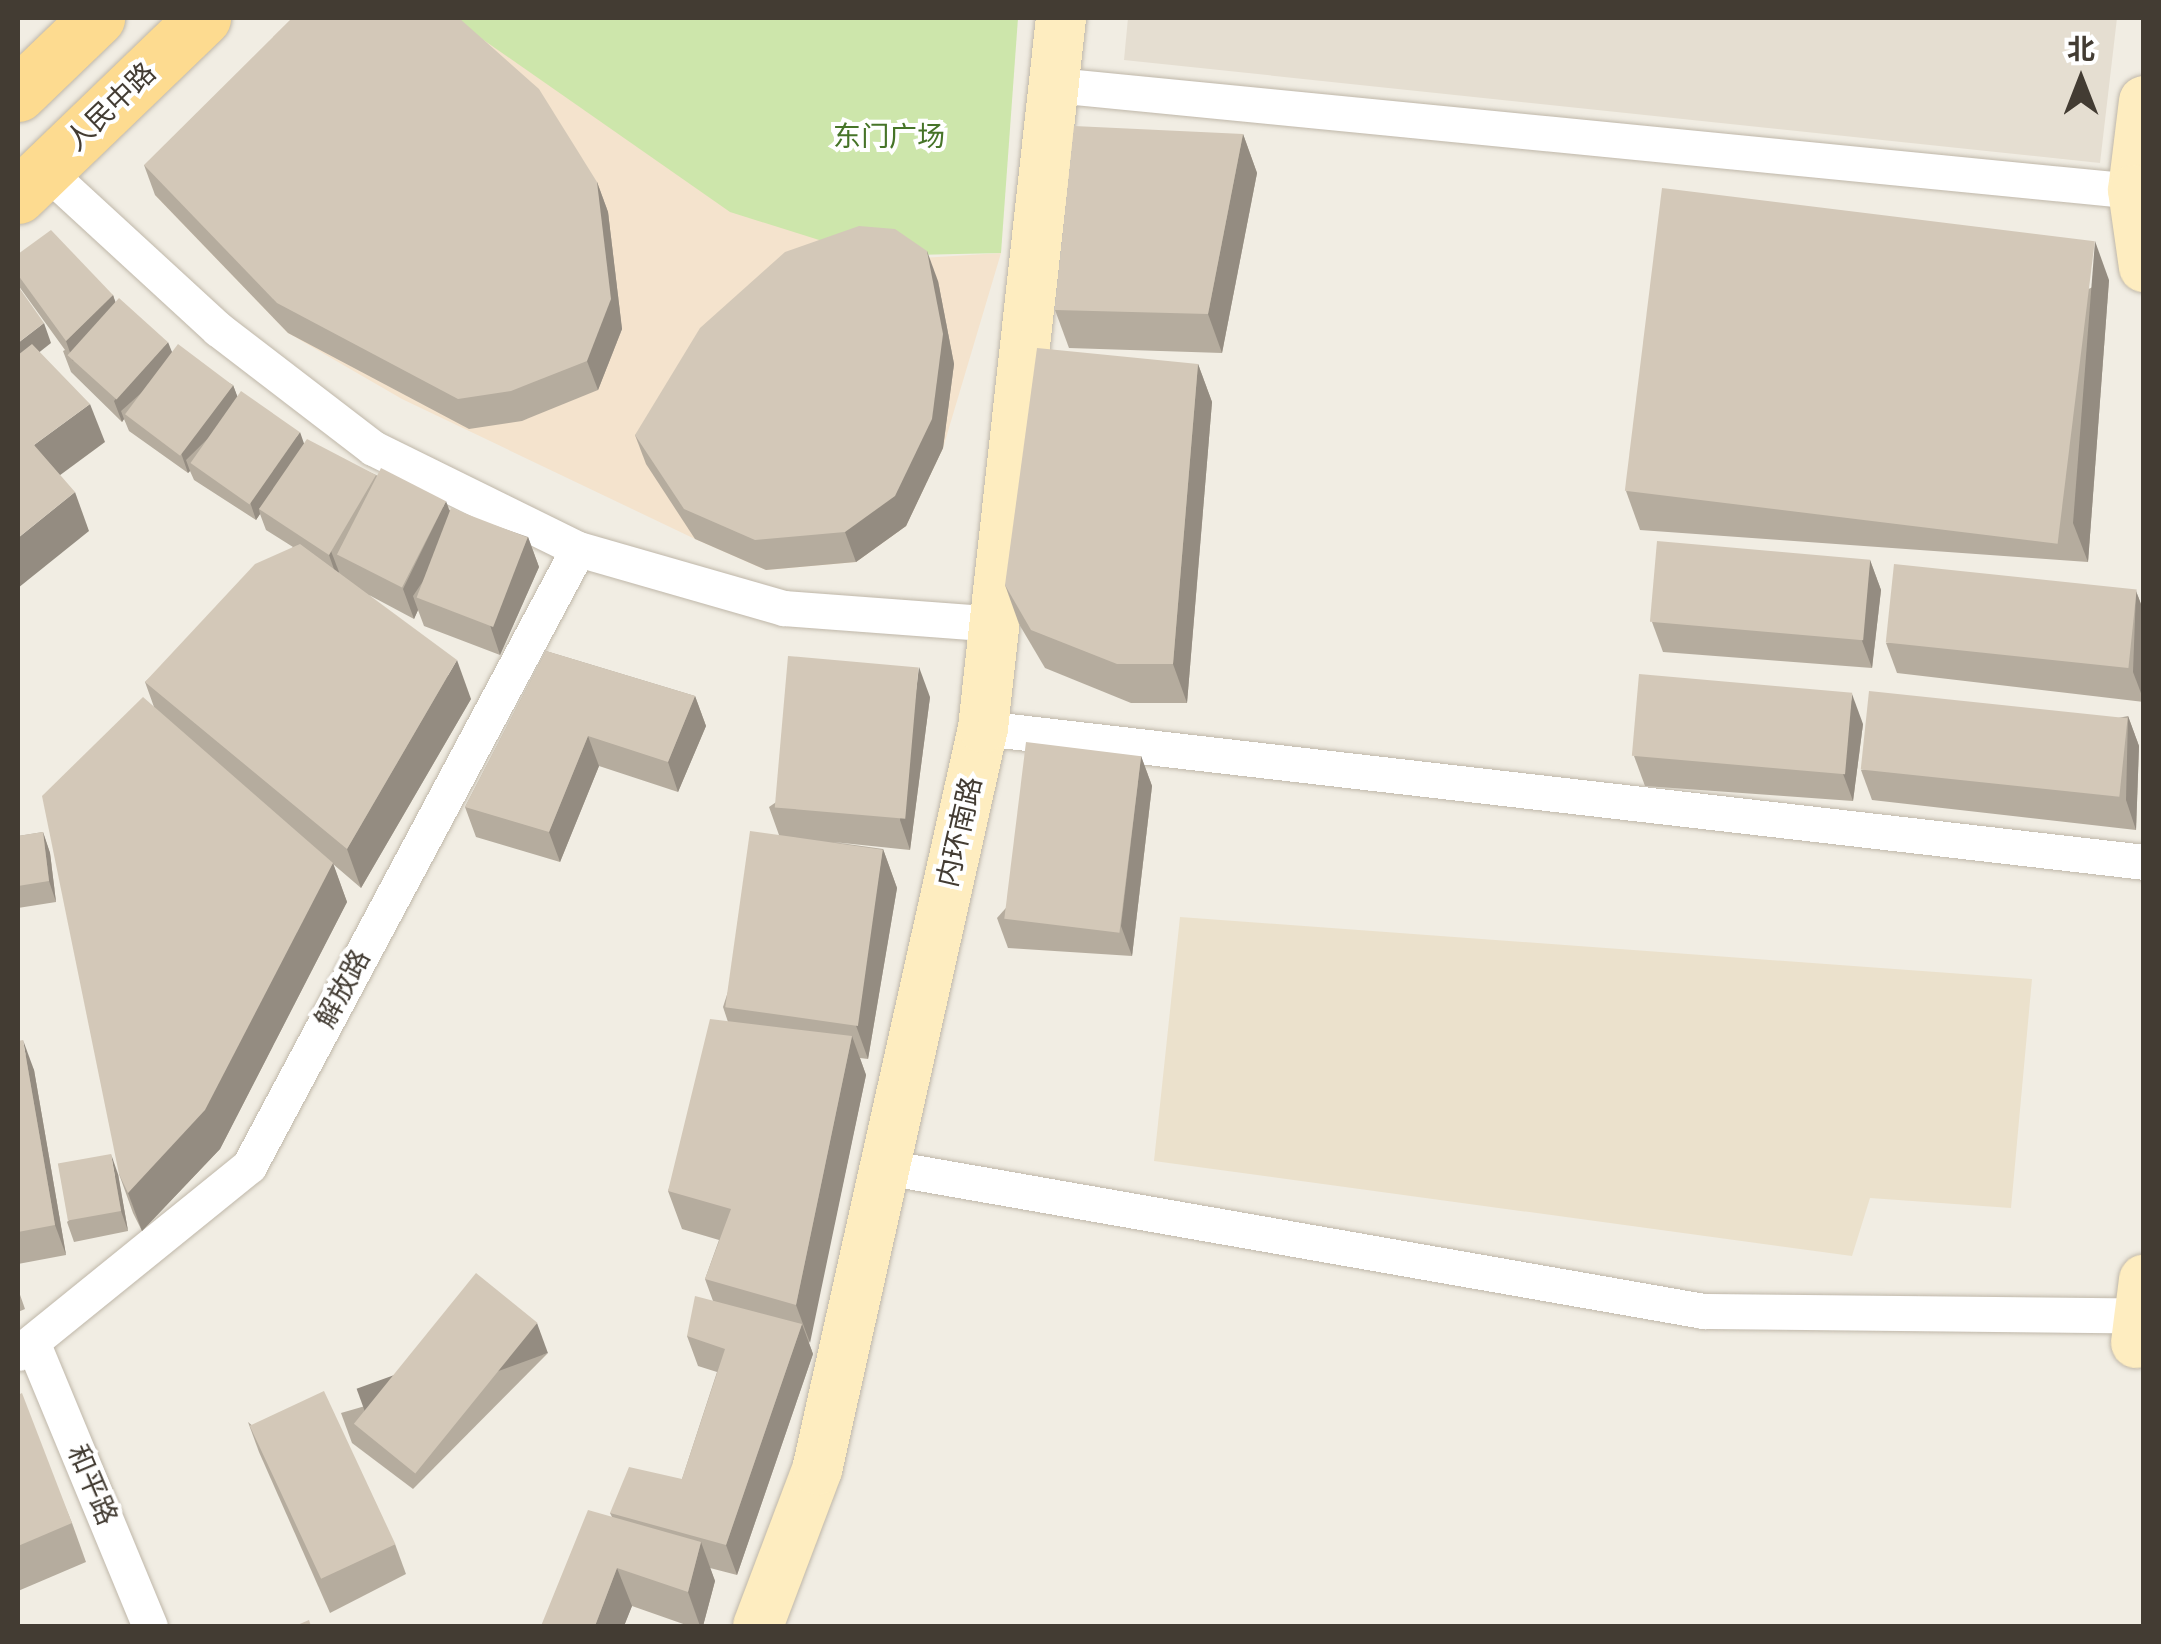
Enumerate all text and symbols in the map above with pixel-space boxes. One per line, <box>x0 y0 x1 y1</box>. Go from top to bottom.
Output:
north arrow <box>2031 30 2131 130</box>
text: 北 <box>2067 33 2095 67</box>
street label: 人民中路 <box>59 56 163 158</box>
park label: 东门广场 <box>833 120 945 154</box>
street label: 内环南路 <box>931 774 989 890</box>
street label: 解放路 <box>308 944 378 1034</box>
street label: 和平路 <box>60 1440 124 1530</box>

